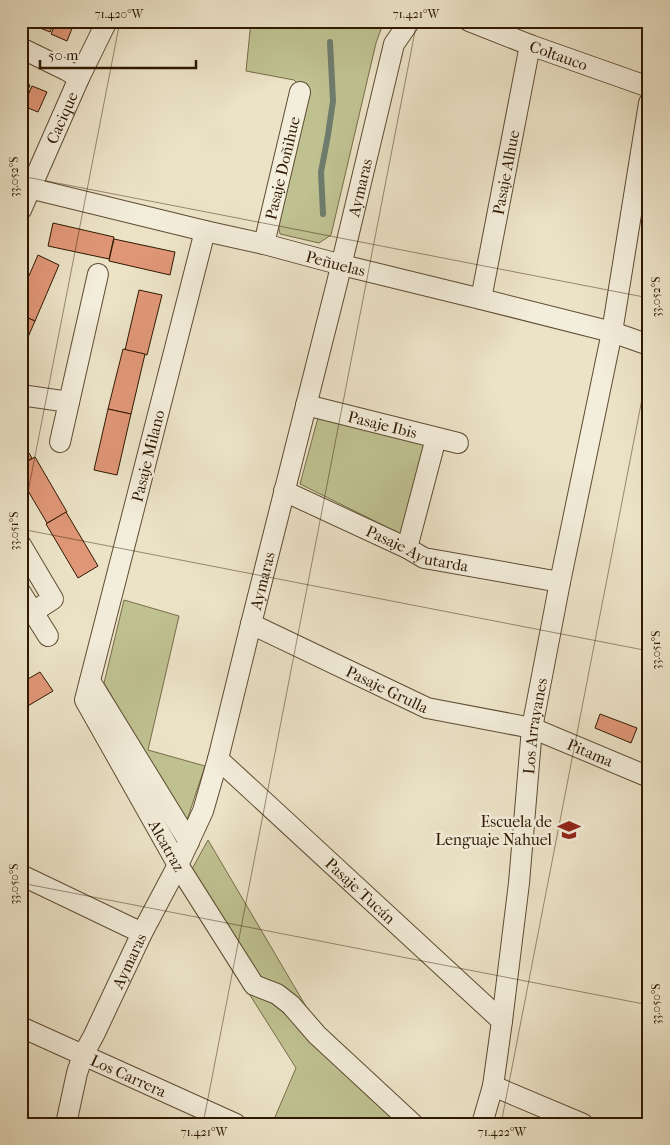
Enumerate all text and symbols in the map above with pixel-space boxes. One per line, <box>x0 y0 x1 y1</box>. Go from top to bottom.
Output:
text: 71.420°W <box>95 7 145 21</box>
text: 71.421°W <box>393 7 440 21</box>
street label: Coltauco <box>527 36 590 74</box>
scale bar <box>40 38 196 70</box>
text: 50 m <box>48 46 79 64</box>
street label: Cacique <box>42 88 81 147</box>
street label: Pasaje Doñihue <box>261 114 303 222</box>
street label: Pasaje Alhue <box>488 128 523 216</box>
text: 33.052°S <box>7 157 21 197</box>
street label: Aymaras <box>343 157 376 219</box>
street label: Peñuelas <box>304 246 368 280</box>
text: 33.052°S <box>649 277 663 317</box>
street label: Pasaje Ibis <box>346 406 419 442</box>
street label: Pasaje Milano <box>127 408 169 504</box>
text: 33.051°S <box>7 512 21 550</box>
street label: Pasaje Ayutarda <box>363 521 471 575</box>
street label: Aymaras <box>245 550 278 613</box>
text: 33.051°S <box>649 631 663 669</box>
street label: Pasaje Grulla <box>343 661 432 717</box>
street label: Los Arrayanes <box>519 676 551 775</box>
street label: Pitama <box>564 734 617 771</box>
place label: Escuela de Lenguaje Nahuel <box>435 812 553 849</box>
street label: Alcatraz <box>144 815 189 875</box>
school or university icon: Escuela de Lenguaje Nahuel <box>556 817 582 843</box>
street label: Pasaje Tucán <box>322 853 400 928</box>
text: 33.050°S <box>7 863 21 905</box>
street label: Aymaras <box>107 930 150 992</box>
text: 33.050°S <box>649 983 663 1025</box>
street label: Los Carrera <box>88 1050 170 1101</box>
text: 71.421°W <box>181 1125 228 1139</box>
text: 71.422°W <box>478 1125 527 1139</box>

